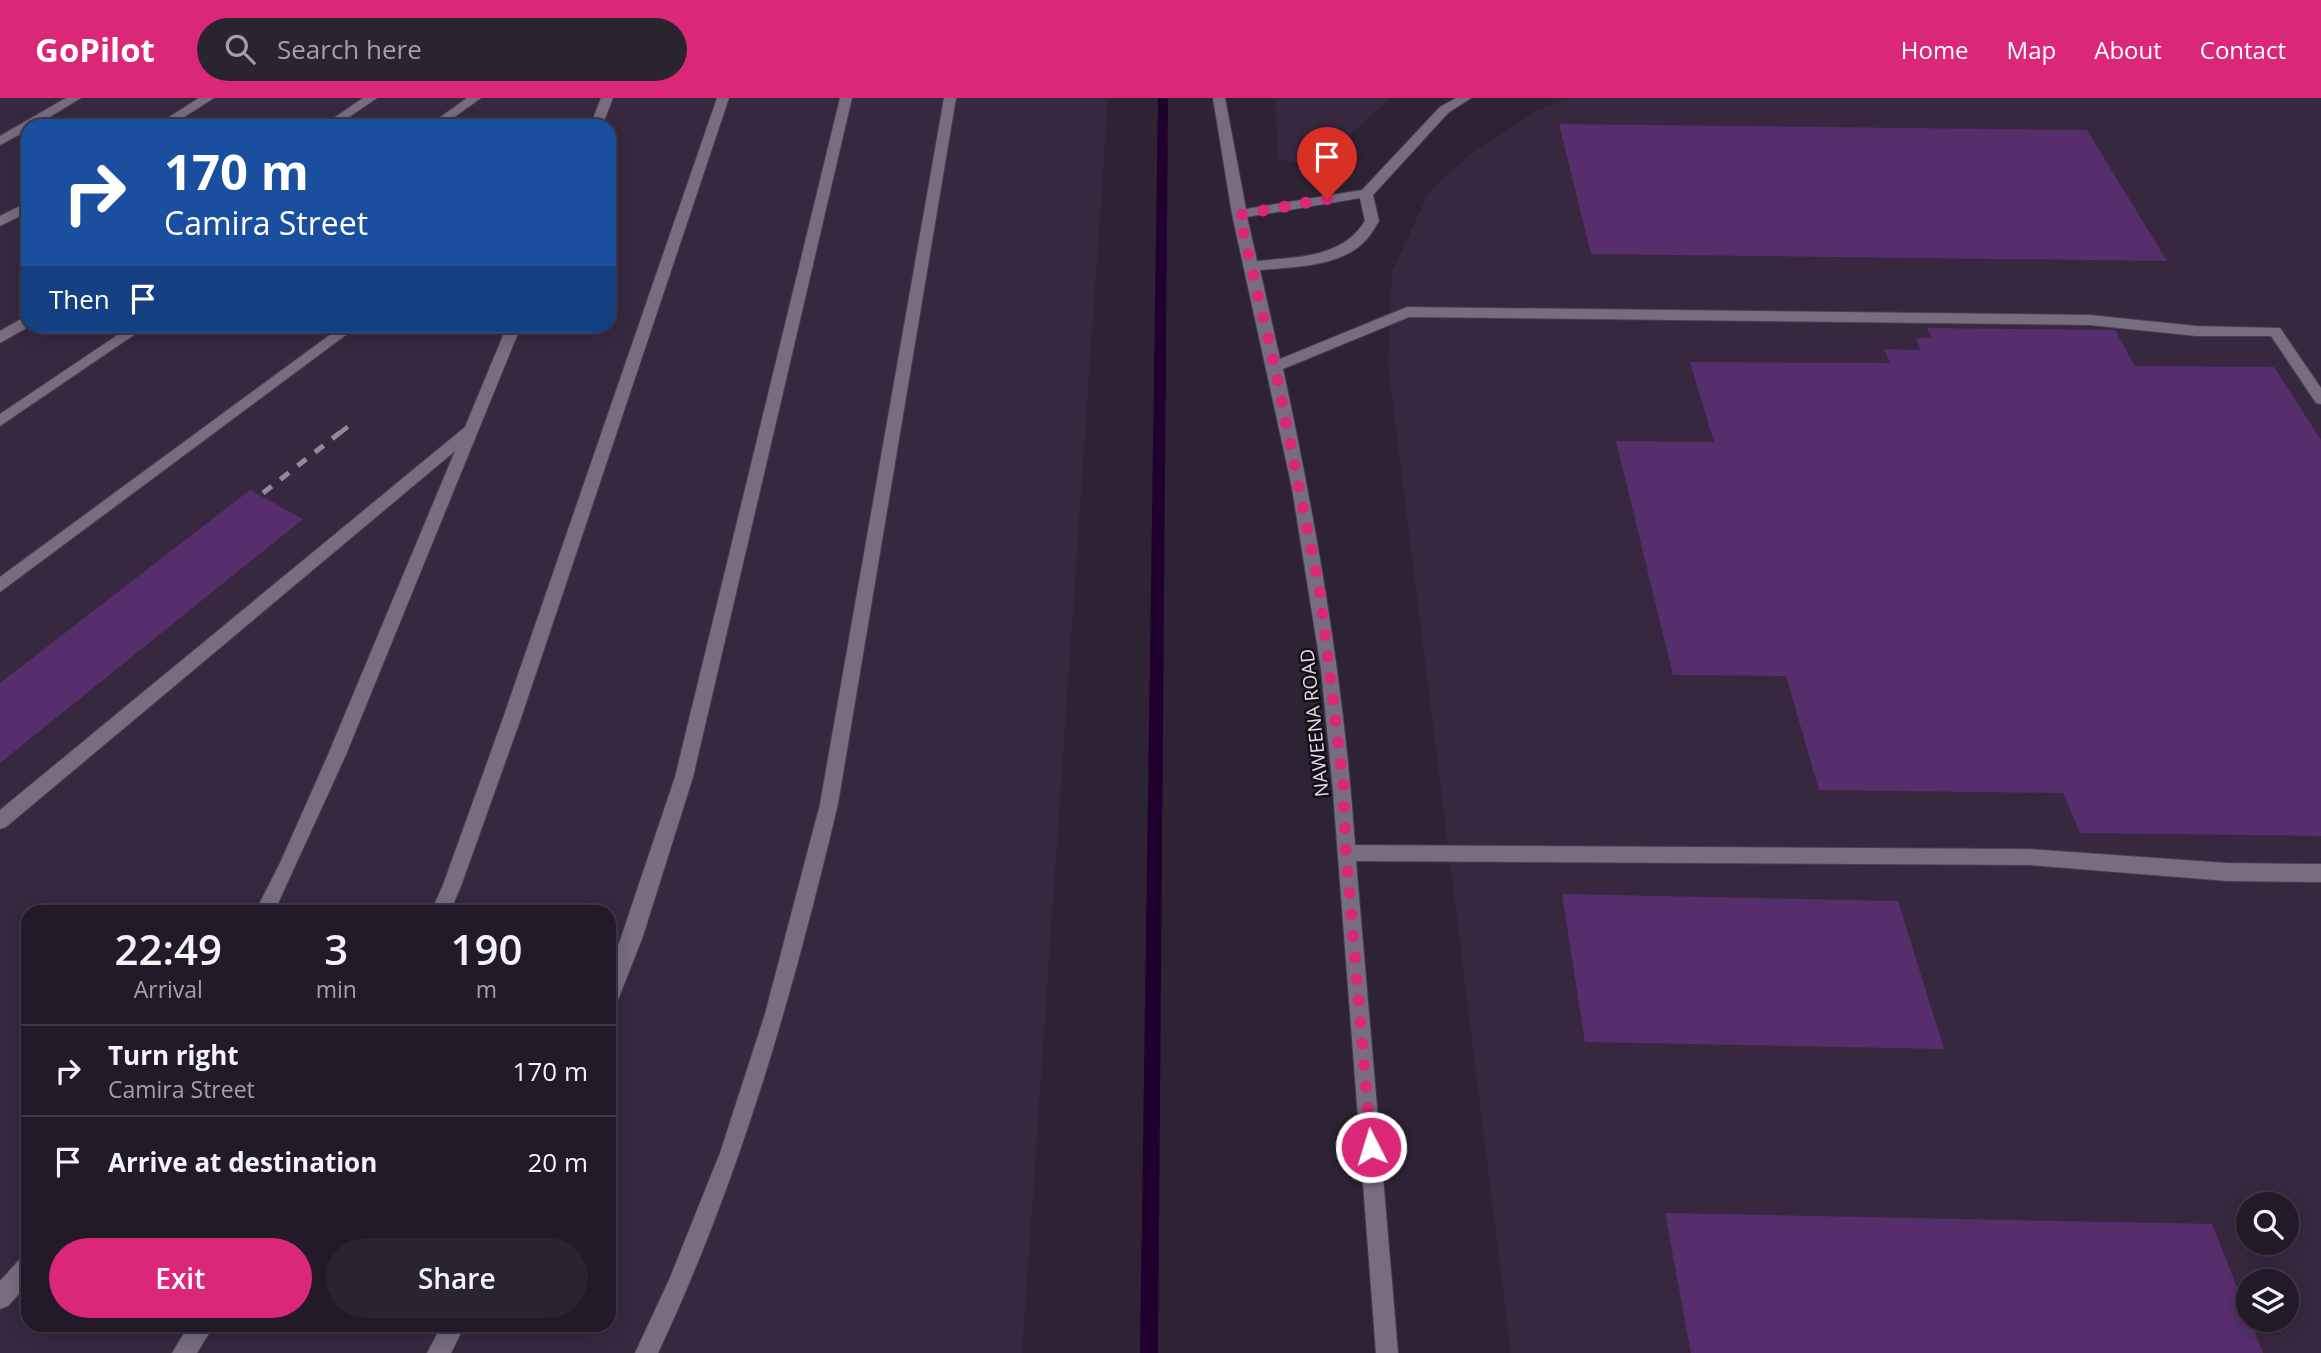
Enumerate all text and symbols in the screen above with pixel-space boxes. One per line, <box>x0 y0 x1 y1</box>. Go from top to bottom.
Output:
search box <box>197 18 687 81</box>
text: GoPilot <box>35 27 155 72</box>
icon: search <box>221 30 259 68</box>
text: Search here <box>277 31 422 67</box>
text: Home <box>1901 33 1969 66</box>
text: Map <box>2007 33 2056 66</box>
text: About <box>2094 33 2162 66</box>
text: Contact <box>2200 33 2286 66</box>
pin <box>1297 127 1357 199</box>
text: 170 m <box>164 138 309 204</box>
icon: arrive <box>1308 138 1346 176</box>
icon: right <box>49 147 140 238</box>
text: Camira Street <box>164 201 368 244</box>
icon: arrive <box>124 280 162 318</box>
text: Then <box>49 281 110 317</box>
street label: NAWEENA ROAD <box>1293 648 1335 798</box>
text: 22:49 <box>115 920 222 977</box>
text: 3 <box>324 920 348 977</box>
text: 190 <box>450 920 522 977</box>
text: Arrival <box>134 973 203 1005</box>
text: min <box>316 973 357 1005</box>
text: m <box>476 973 497 1005</box>
text: Turn right <box>108 1037 239 1073</box>
icon: right <box>49 1052 87 1090</box>
text: 170 m <box>513 1053 588 1089</box>
text: Camira Street <box>108 1073 255 1105</box>
position arrow <box>1334 1110 1408 1184</box>
icon: arrive <box>49 1143 87 1181</box>
text: Arrive at destination <box>108 1144 377 1180</box>
text: 20 m <box>527 1144 588 1180</box>
map controls <box>2236 1192 2299 1332</box>
button: search <box>2236 1192 2299 1255</box>
button: Exit <box>49 1238 312 1318</box>
button: Share <box>326 1238 588 1318</box>
button: layers <box>2236 1269 2299 1332</box>

